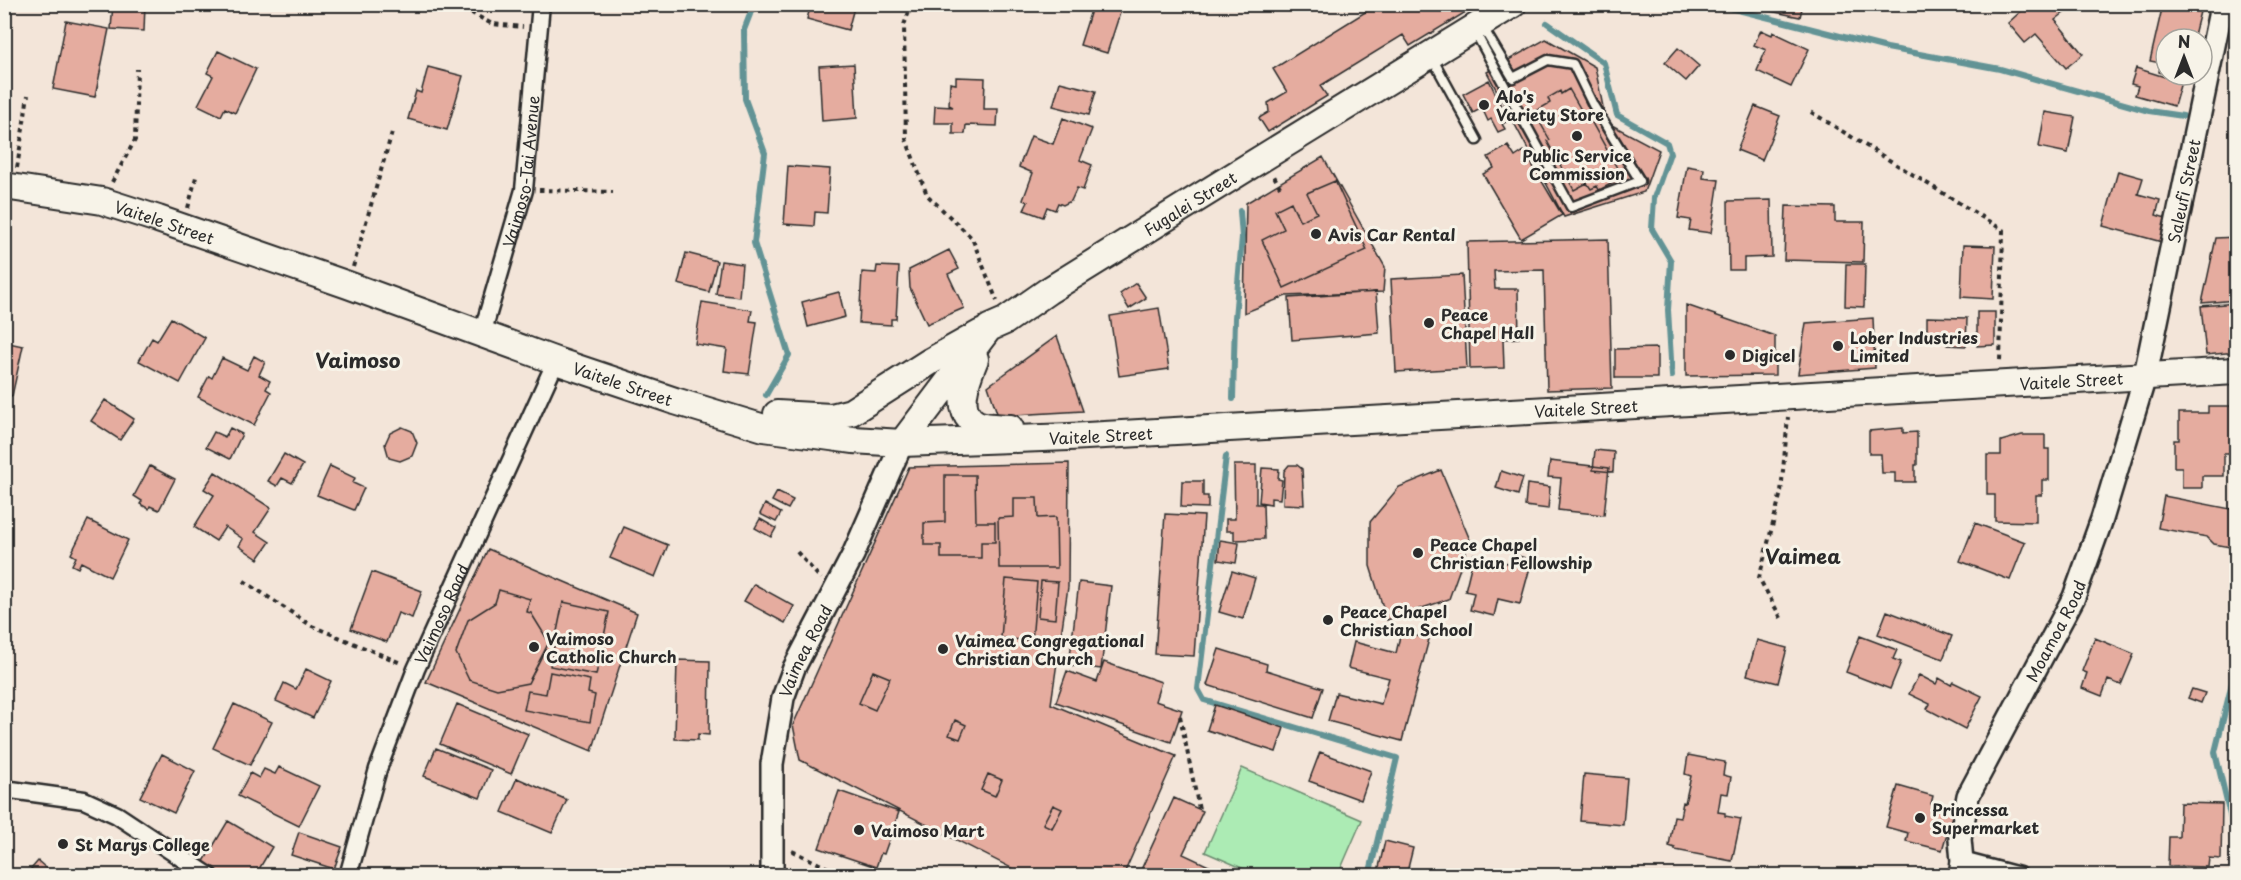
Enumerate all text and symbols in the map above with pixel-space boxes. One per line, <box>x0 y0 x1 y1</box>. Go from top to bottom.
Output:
north arrow <box>2154 27 2214 87</box>
text: N <box>2178 29 2190 53</box>
place label: Alo's Variety Store <box>1496 84 1604 126</box>
street label: Vaimoso-Tai Avenue <box>496 94 545 250</box>
marker: Alo's Variety Store <box>1477 98 1491 112</box>
marker: Public Service Commission <box>1570 129 1584 143</box>
street label: Saleufi Street <box>2161 136 2206 245</box>
place label: Public Service Commission <box>1522 143 1632 185</box>
street label: Fugalei Street <box>1139 165 1241 241</box>
street label: Vaitele Street <box>112 194 218 250</box>
place label: Avis Car Rental <box>1328 222 1456 246</box>
marker: Avis Car Rental <box>1309 227 1323 241</box>
place label: Peace Chapel Hall <box>1441 302 1534 344</box>
marker: Peace Chapel Hall <box>1422 316 1436 330</box>
place label: Lober Industries Limited <box>1850 325 1978 367</box>
marker: Lober Industries Limited <box>1831 339 1845 353</box>
place label: Digicel <box>1742 343 1795 367</box>
district label: Vaimoso <box>316 345 400 375</box>
marker: Digicel <box>1723 348 1737 362</box>
street label: Vaitele Street <box>570 356 676 411</box>
street label: Vaitele Street <box>2019 365 2124 395</box>
street label: Vaitele Street <box>1534 393 1639 423</box>
street label: Vaitele Street <box>1049 420 1154 450</box>
place label: Peace Chapel Christian Fellowship <box>1430 532 1593 574</box>
district label: Vaimea <box>1765 541 1841 571</box>
marker: Peace Chapel Christian Fellowship <box>1411 546 1425 560</box>
street label: Vaimoso Road <box>408 560 474 667</box>
street label: Moamoa Road <box>2019 577 2091 686</box>
place label: Peace Chapel Christian School <box>1340 599 1473 641</box>
street label: Vaimea Road <box>772 600 837 700</box>
marker: Peace Chapel Christian School <box>1321 613 1335 627</box>
place label: Vaimoso Catholic Church <box>546 626 677 668</box>
place label: Vaimea Congregational Christian Church <box>955 628 1144 670</box>
marker: Vaimoso Catholic Church <box>527 640 541 654</box>
marker: Vaimea Congregational Christian Church <box>936 642 950 656</box>
place label: Princessa Supermarket <box>1932 797 2040 839</box>
marker: Princessa Supermarket <box>1913 811 1927 825</box>
place label: Vaimoso Mart <box>871 818 985 842</box>
marker: Vaimoso Mart <box>852 823 866 837</box>
place label: St Marys College <box>75 832 210 856</box>
marker: St Marys College <box>56 837 70 851</box>

